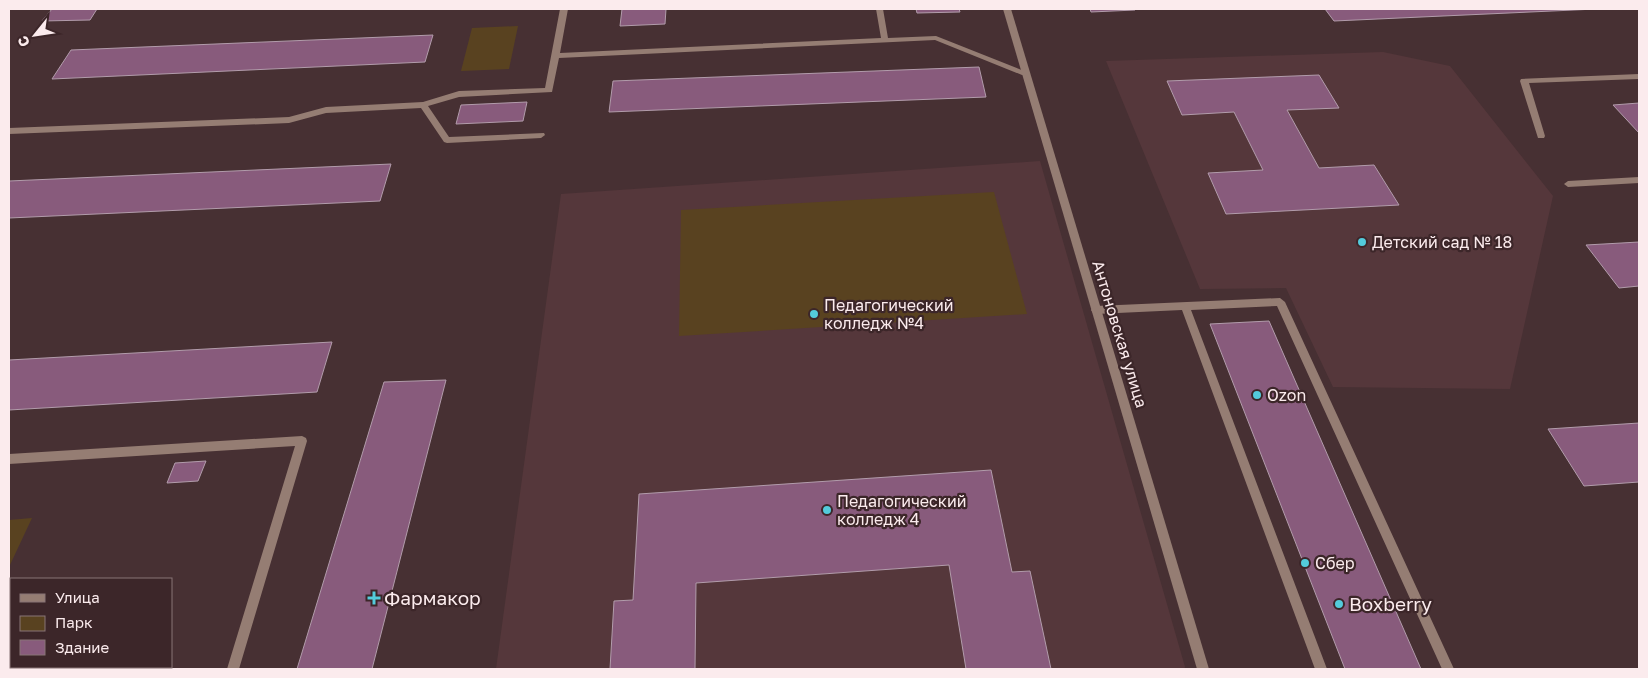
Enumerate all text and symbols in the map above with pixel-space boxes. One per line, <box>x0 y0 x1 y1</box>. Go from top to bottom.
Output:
north arrow <box>10 10 60 60</box>
text: С <box>13 33 33 50</box>
place label: Детский сад № 18 <box>1372 232 1512 252</box>
marker: Детский сад № 18 <box>1356 236 1368 248</box>
street label: Антоновская улица <box>1088 258 1152 410</box>
place label: Педагогический колледж №4 <box>824 295 954 333</box>
marker: Педагогический колледж №4 <box>808 308 820 320</box>
place label: Ozon <box>1267 385 1306 405</box>
marker: Ozon <box>1251 389 1263 401</box>
place label: Педагогический колледж 4 <box>837 491 967 529</box>
marker: Педагогический колледж 4 <box>821 504 833 516</box>
place label: Сбер <box>1315 553 1355 573</box>
marker: Сбер <box>1299 557 1311 569</box>
legend <box>10 578 172 668</box>
place label: Фармакор <box>384 586 481 609</box>
text: Улица <box>55 588 100 606</box>
marker: Фармакор <box>368 592 380 604</box>
place label: Boxberry <box>1349 592 1432 615</box>
marker: Boxberry <box>1333 598 1345 610</box>
text: Парк <box>55 613 93 631</box>
text: Здание <box>55 638 109 656</box>

